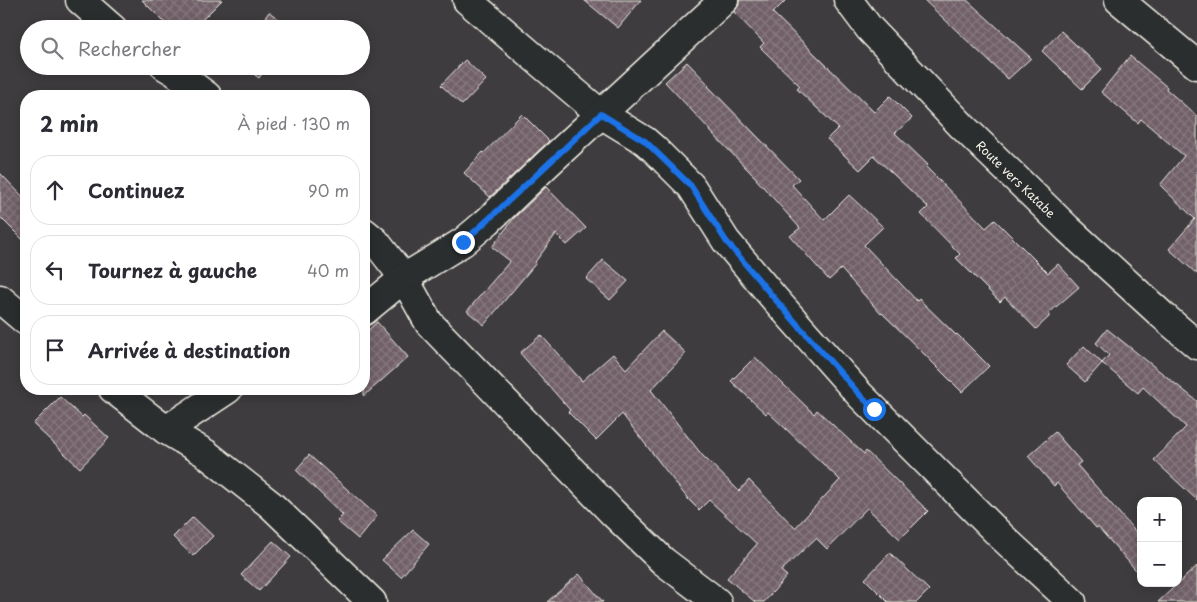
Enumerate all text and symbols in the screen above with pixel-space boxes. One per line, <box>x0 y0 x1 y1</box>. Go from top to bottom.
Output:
search box <box>20 20 370 75</box>
icon: search <box>38 34 66 62</box>
text: Rechercher <box>78 34 181 62</box>
text: 2 min <box>40 107 99 139</box>
text: À pied · 130 m <box>238 111 350 135</box>
street label: Route vers Katabe <box>972 136 1060 222</box>
icon: ahead <box>41 176 69 204</box>
text: Continuez <box>88 176 185 204</box>
text: 90 m <box>308 178 349 202</box>
route end <box>452 231 475 254</box>
icon: left <box>41 256 69 284</box>
text: Tournez à gauche <box>88 256 257 284</box>
text: 40 m <box>307 258 349 282</box>
icon: arrive <box>41 336 69 364</box>
text: Arrivée à destination <box>88 336 291 364</box>
route start <box>863 398 886 421</box>
map controls <box>1137 497 1182 587</box>
button: + <box>1137 497 1182 542</box>
button: − <box>1137 542 1182 587</box>

